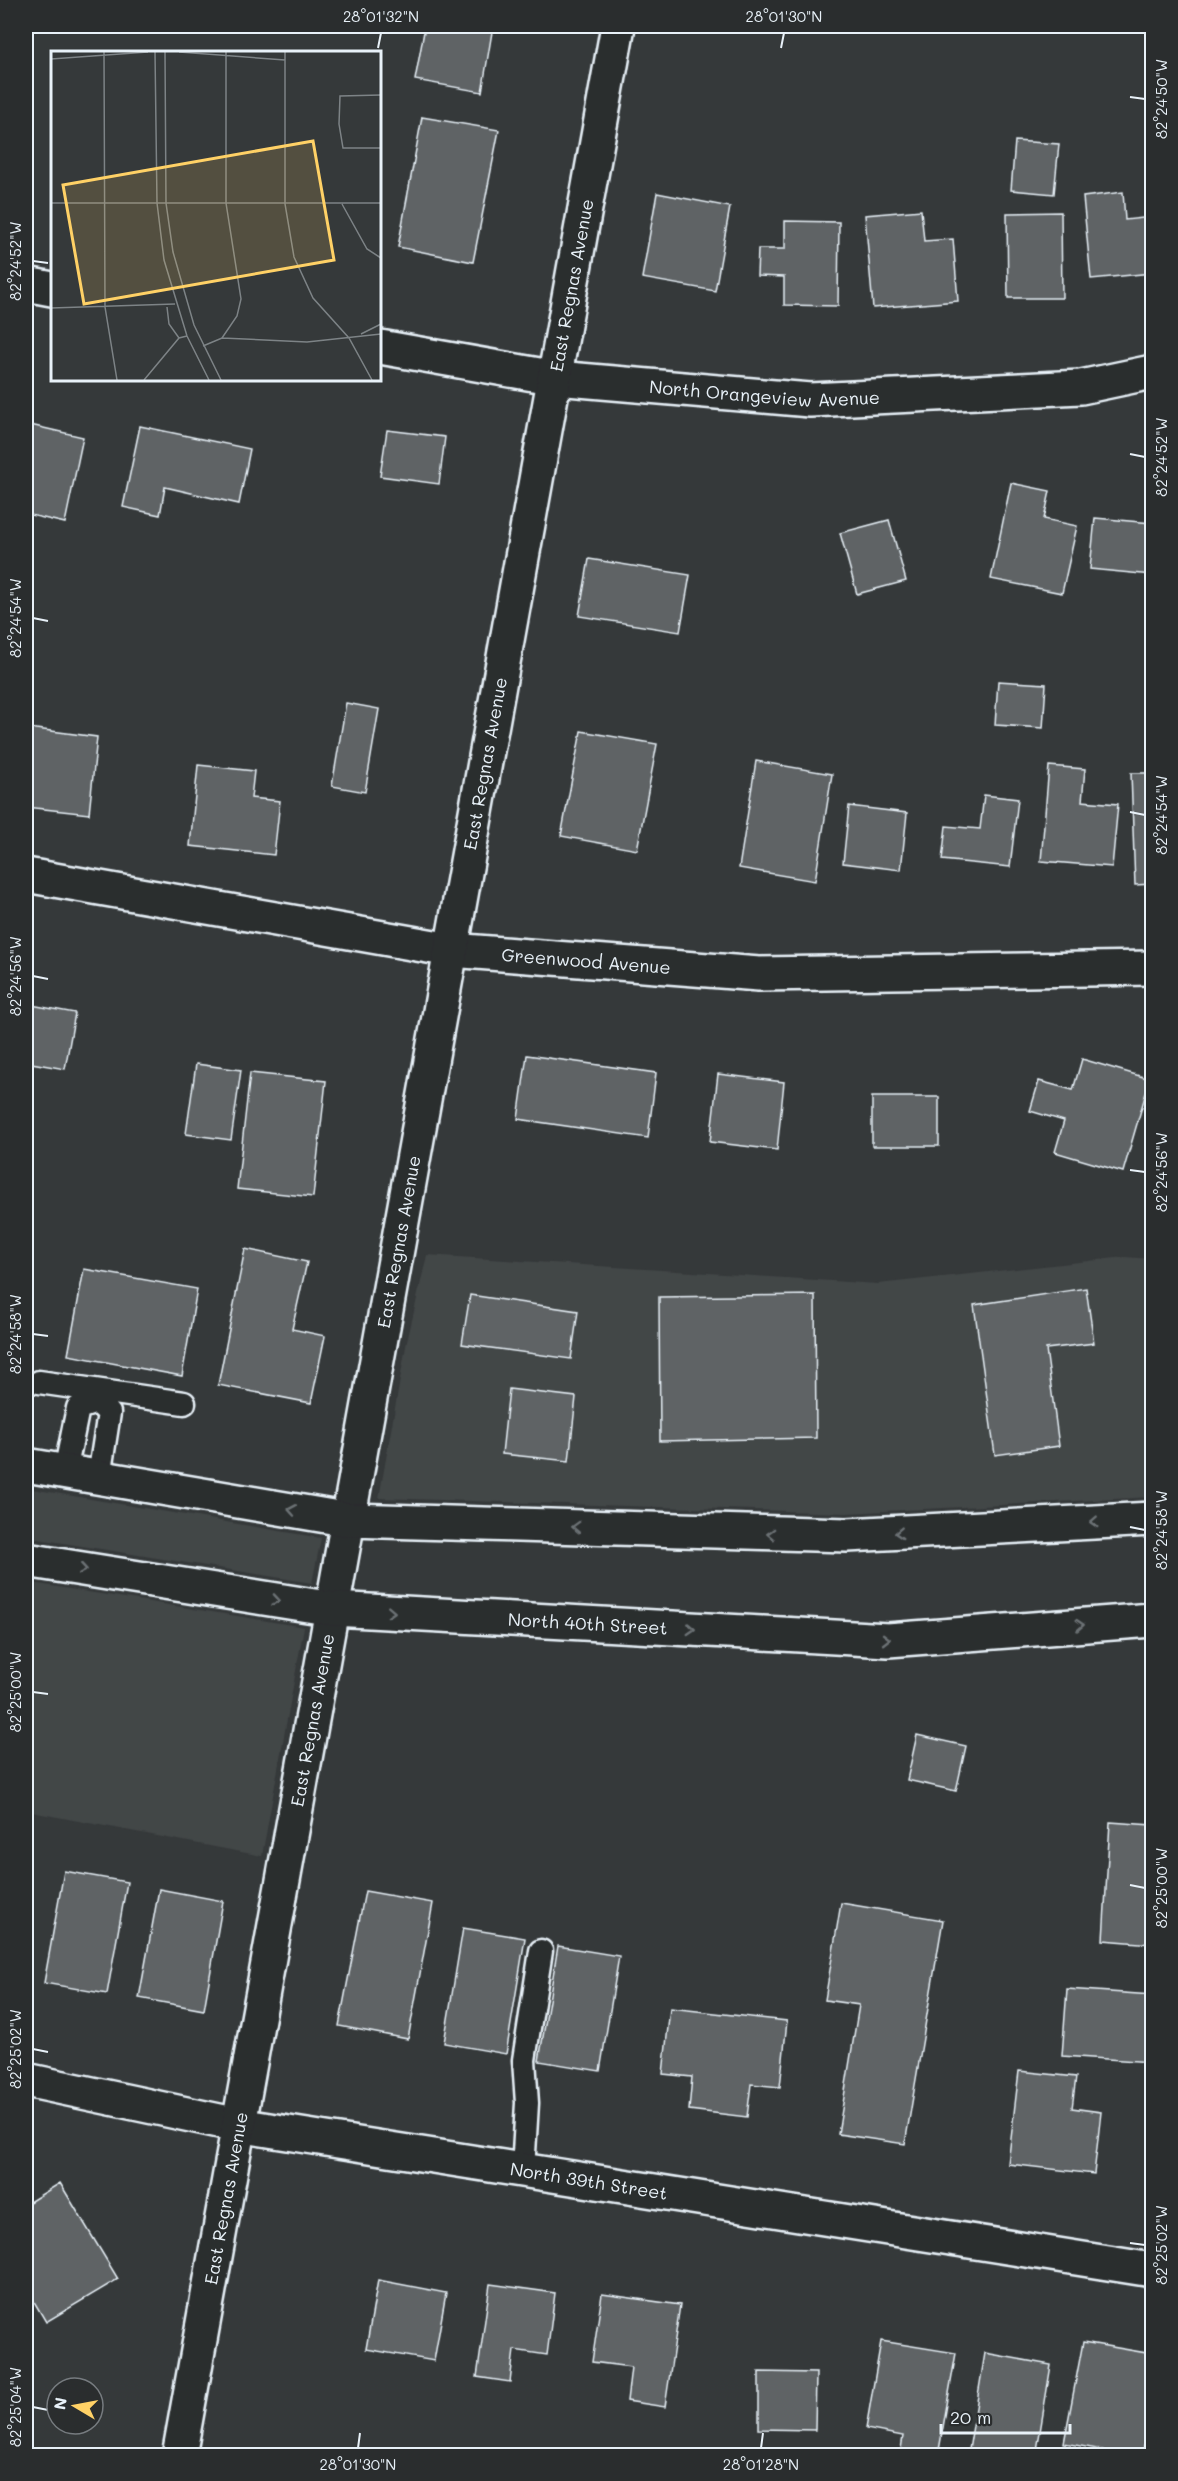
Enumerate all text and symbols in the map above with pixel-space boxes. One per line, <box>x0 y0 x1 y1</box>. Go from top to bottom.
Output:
text: 28°01'32"N <box>343 6 419 26</box>
text: 28°01'30"N <box>746 6 822 26</box>
inset map <box>51 51 381 381</box>
text: 82°24'50"W <box>1151 59 1171 139</box>
street label: East Regnas Avenue <box>544 197 599 373</box>
text: 82°24'52"W <box>5 221 25 301</box>
street label: North Orangeview Avenue <box>648 374 880 412</box>
text: 82°24'52"W <box>1151 417 1171 497</box>
text: 82°24'54"W <box>5 578 25 658</box>
street label: East Regnas Avenue <box>457 675 512 852</box>
text: 82°24'54"W <box>1151 775 1171 855</box>
text: 82°24'56"W <box>5 936 25 1016</box>
street label: Greenwood Avenue <box>501 942 671 979</box>
text: 82°24'56"W <box>1151 1132 1171 1212</box>
street label: East Regnas Avenue <box>371 1153 426 1330</box>
text: 82°24'58"W <box>5 1294 25 1374</box>
text: 82°24'58"W <box>1151 1490 1171 1570</box>
one-way arrow <box>287 1504 297 1517</box>
one-way arrow <box>1090 1515 1099 1528</box>
one-way arrow <box>571 1521 580 1534</box>
one-way arrow <box>895 1526 904 1539</box>
one-way arrow <box>766 1527 775 1540</box>
one-way arrow <box>78 1562 88 1575</box>
one-way arrow <box>271 1593 280 1605</box>
one-way arrow <box>387 1606 396 1619</box>
street label: North 40th Street <box>507 1607 668 1640</box>
one-way arrow <box>1076 1619 1085 1632</box>
one-way arrow <box>687 1622 696 1635</box>
street label: East Regnas Avenue <box>285 1632 339 1808</box>
one-way arrow <box>881 1633 890 1645</box>
text: 82°25'00"W <box>5 1652 25 1732</box>
text: 82°25'00"W <box>1151 1848 1171 1928</box>
text: 82°25'02"W <box>5 2009 25 2089</box>
street label: East Regnas Avenue <box>198 2110 253 2287</box>
street label: North 39th Street <box>508 2156 669 2205</box>
text: 82°25'02"W <box>1151 2205 1171 2285</box>
text: 82°25'04"W <box>5 2367 25 2447</box>
north arrow <box>45 2376 105 2436</box>
text: N <box>48 2395 71 2411</box>
scale bar <box>941 2397 1070 2435</box>
text: 20 m <box>950 2405 991 2429</box>
text: 28°01'30"N <box>320 2454 396 2474</box>
text: 28°01'28"N <box>723 2454 799 2474</box>

